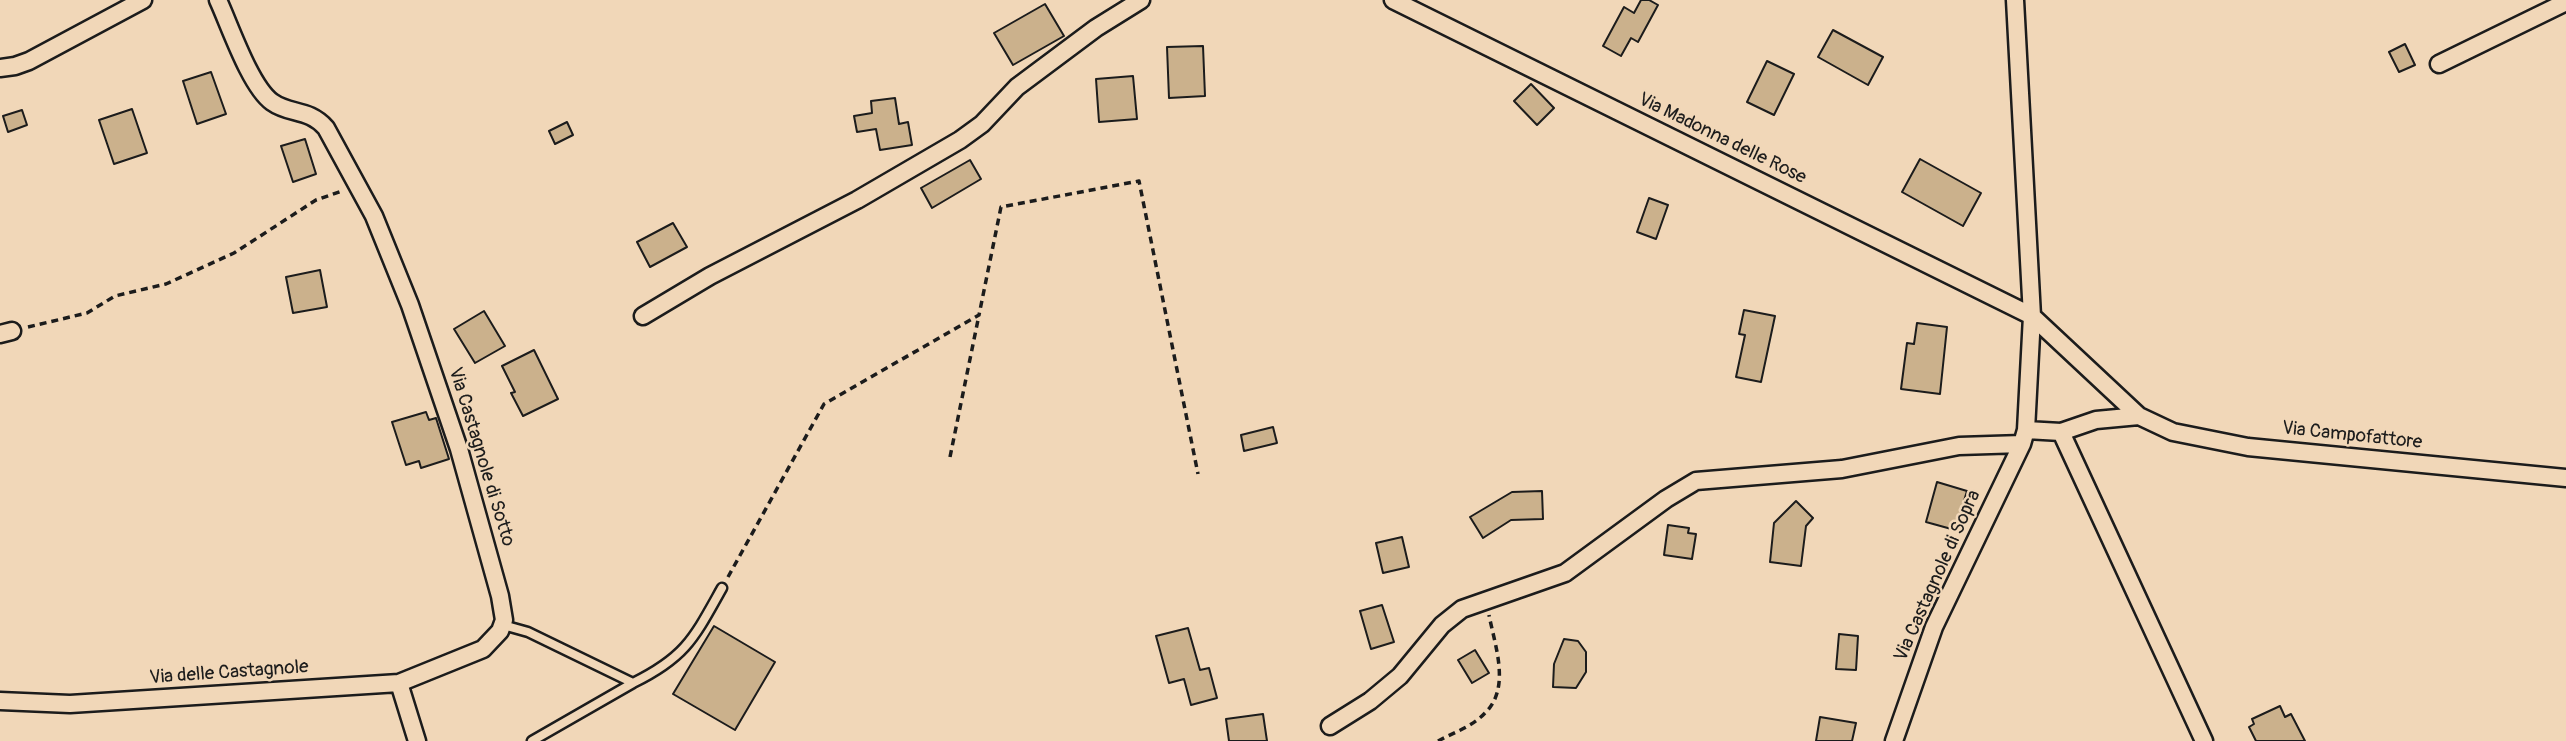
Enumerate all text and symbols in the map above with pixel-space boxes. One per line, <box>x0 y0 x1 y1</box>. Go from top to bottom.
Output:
street label: Via Madonna delle Rose <box>1634 88 1810 190</box>
street label: Via Castagnole di Sotto <box>443 365 519 549</box>
street label: Via Campofattore <box>2281 417 2423 455</box>
street label: Via Castagnole di Sopra <box>1890 487 1986 665</box>
street label: Via delle Castagnole <box>149 656 309 690</box>

